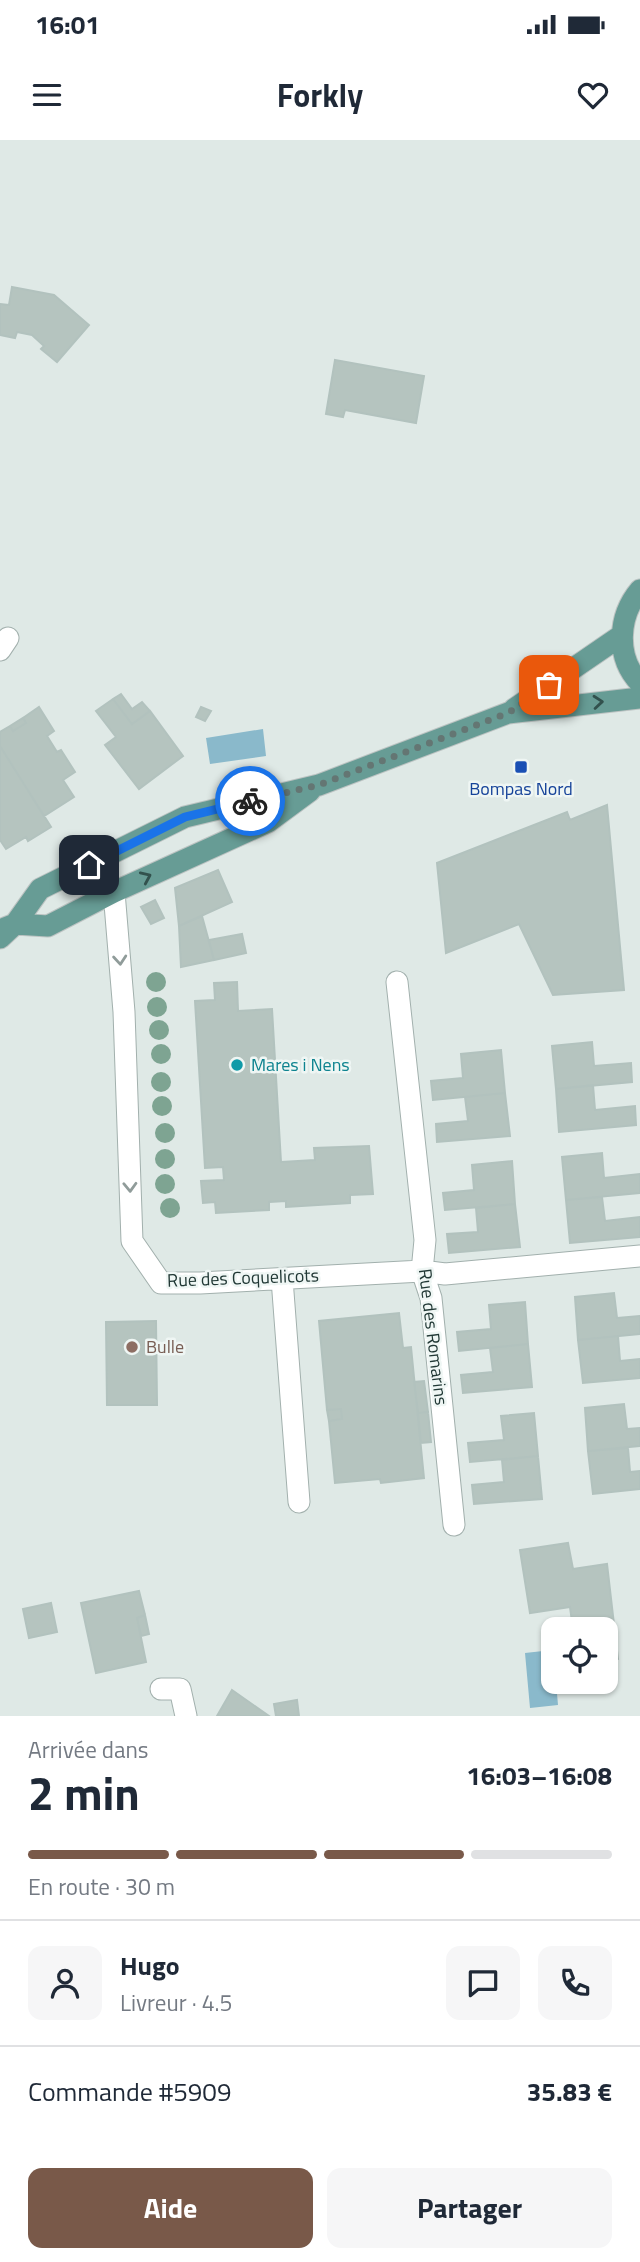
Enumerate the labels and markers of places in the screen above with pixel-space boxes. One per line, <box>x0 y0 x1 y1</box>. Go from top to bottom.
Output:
pin <box>519 655 579 715</box>
marker: Bompas Nord <box>513 759 529 775</box>
place label: Bompas Nord <box>469 775 573 802</box>
pin <box>59 835 119 895</box>
place label: Mares i Nens <box>251 1051 350 1078</box>
marker: Mares i Nens <box>229 1057 245 1073</box>
place label: Bulle <box>146 1333 184 1360</box>
marker: Bulle <box>124 1339 140 1355</box>

